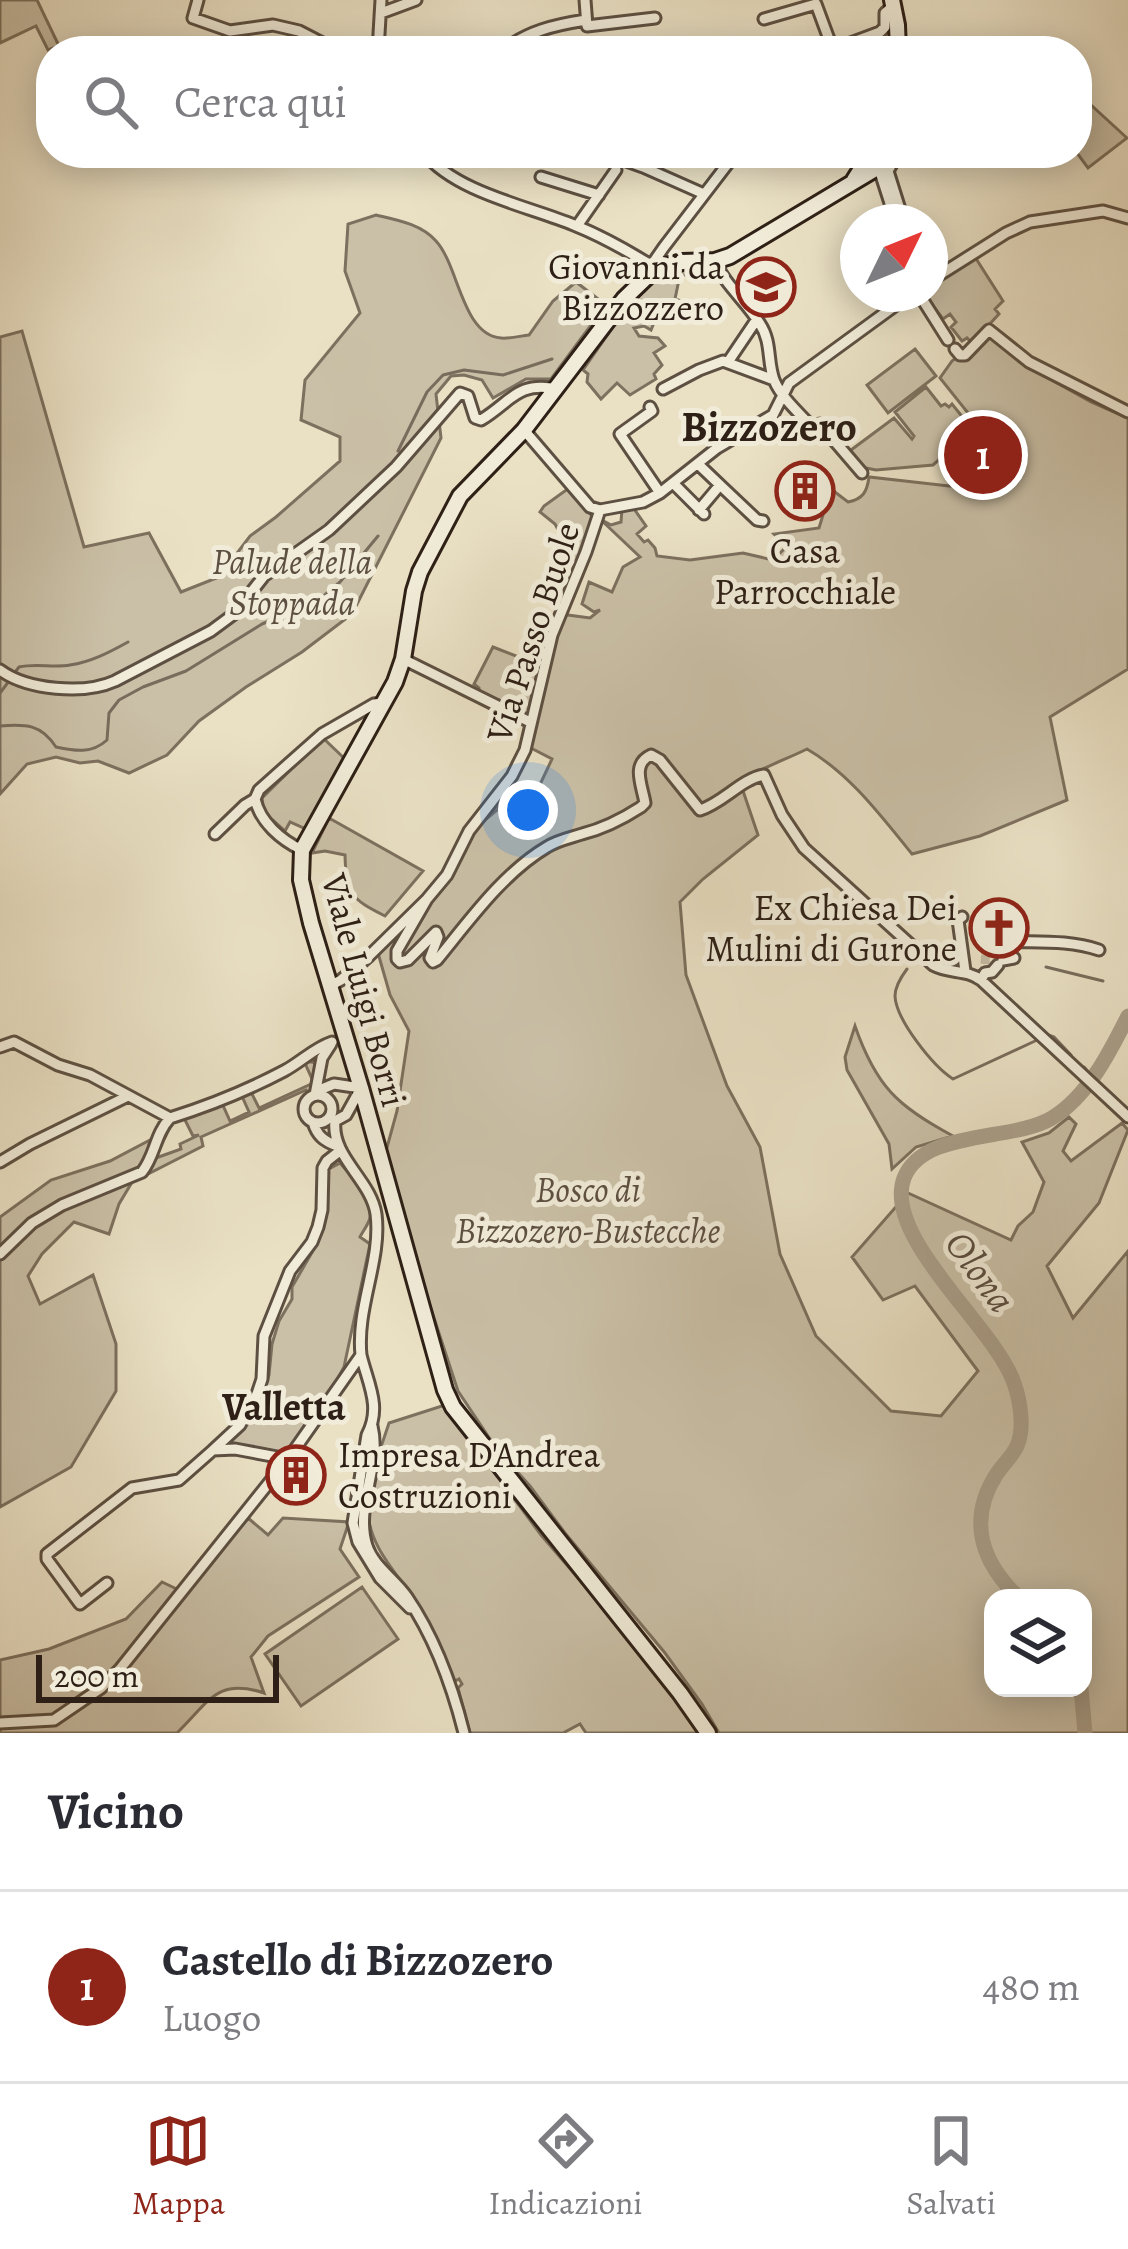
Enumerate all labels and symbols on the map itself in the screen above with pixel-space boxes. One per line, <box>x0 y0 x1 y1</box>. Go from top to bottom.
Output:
north arrow <box>840 204 948 312</box>
place label: Giovanni da Bizzozzero <box>548 242 724 332</box>
school or university icon: Giovanni da Bizzozzero <box>735 256 797 318</box>
district label: Bizzozero <box>681 398 857 455</box>
pin: 1 <box>944 410 1022 500</box>
building icon: Casa Parrocchiale <box>774 460 836 522</box>
street label: Via Passo Buole <box>474 516 591 749</box>
place label: Casa Parrocchiale <box>714 526 896 616</box>
park label: Palude della Stoppada <box>212 537 372 627</box>
your location <box>498 780 558 840</box>
street label: Viale Luigi Borri <box>310 867 419 1112</box>
place label: Ex Chiesa Dei Mulini di Gurone <box>705 883 957 973</box>
church icon: Ex Chiesa Dei Mulini di Gurone <box>968 897 1030 959</box>
park label: Bosco di Bizzozero-Bustecche <box>456 1165 721 1255</box>
water label: Olona <box>933 1220 1028 1323</box>
district label: Valletta <box>221 1380 346 1433</box>
place label: Impresa D'Andrea Costruzioni <box>338 1430 600 1520</box>
building icon: Impresa D'Andrea Costruzioni <box>265 1444 327 1506</box>
scale bar <box>36 1649 279 1702</box>

